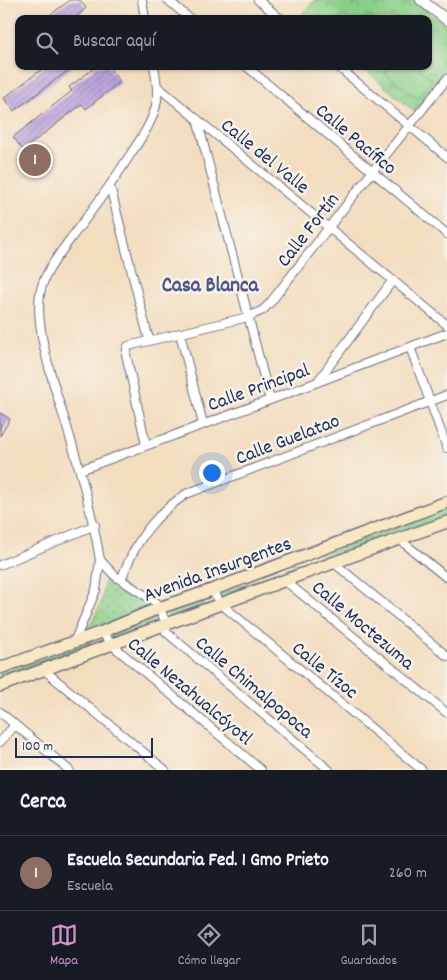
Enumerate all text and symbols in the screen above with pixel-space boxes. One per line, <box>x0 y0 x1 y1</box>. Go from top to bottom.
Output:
search box <box>15 15 432 70</box>
icon: search <box>33 29 61 57</box>
text: Buscar aquí <box>73 29 155 56</box>
street label: Calle Pacífico <box>308 98 402 183</box>
street label: Calle del Valle <box>214 113 315 202</box>
pin: 1 <box>19 141 51 179</box>
street label: Calle Fortín <box>271 188 347 274</box>
district label: Casa Blanca <box>162 272 259 302</box>
street label: Calle Principal <box>204 357 314 420</box>
street label: Calle Guelatao <box>232 408 344 473</box>
your location <box>199 460 225 486</box>
street label: Avenida Insurgentes <box>140 531 296 611</box>
street label: Calle Moctezuma <box>305 575 420 678</box>
street label: Calle Nezahualcóyotl <box>120 631 258 753</box>
street label: Calle Chimalpopoca <box>188 631 319 746</box>
street label: Calle Tízoc <box>285 636 363 707</box>
scale bar <box>15 735 152 758</box>
text: 100 m <box>22 737 53 757</box>
text: Cerca <box>20 788 66 818</box>
text: Escuela Secundaria Fed. 1 Gmo Prieto <box>67 848 329 875</box>
text: 1 <box>34 862 38 885</box>
text: 260 m <box>389 862 427 885</box>
text: Escuela <box>67 875 113 898</box>
tab: Mapa <box>50 921 78 971</box>
tab: Cómo llegar <box>178 921 241 971</box>
tab: Guardados <box>340 921 397 971</box>

